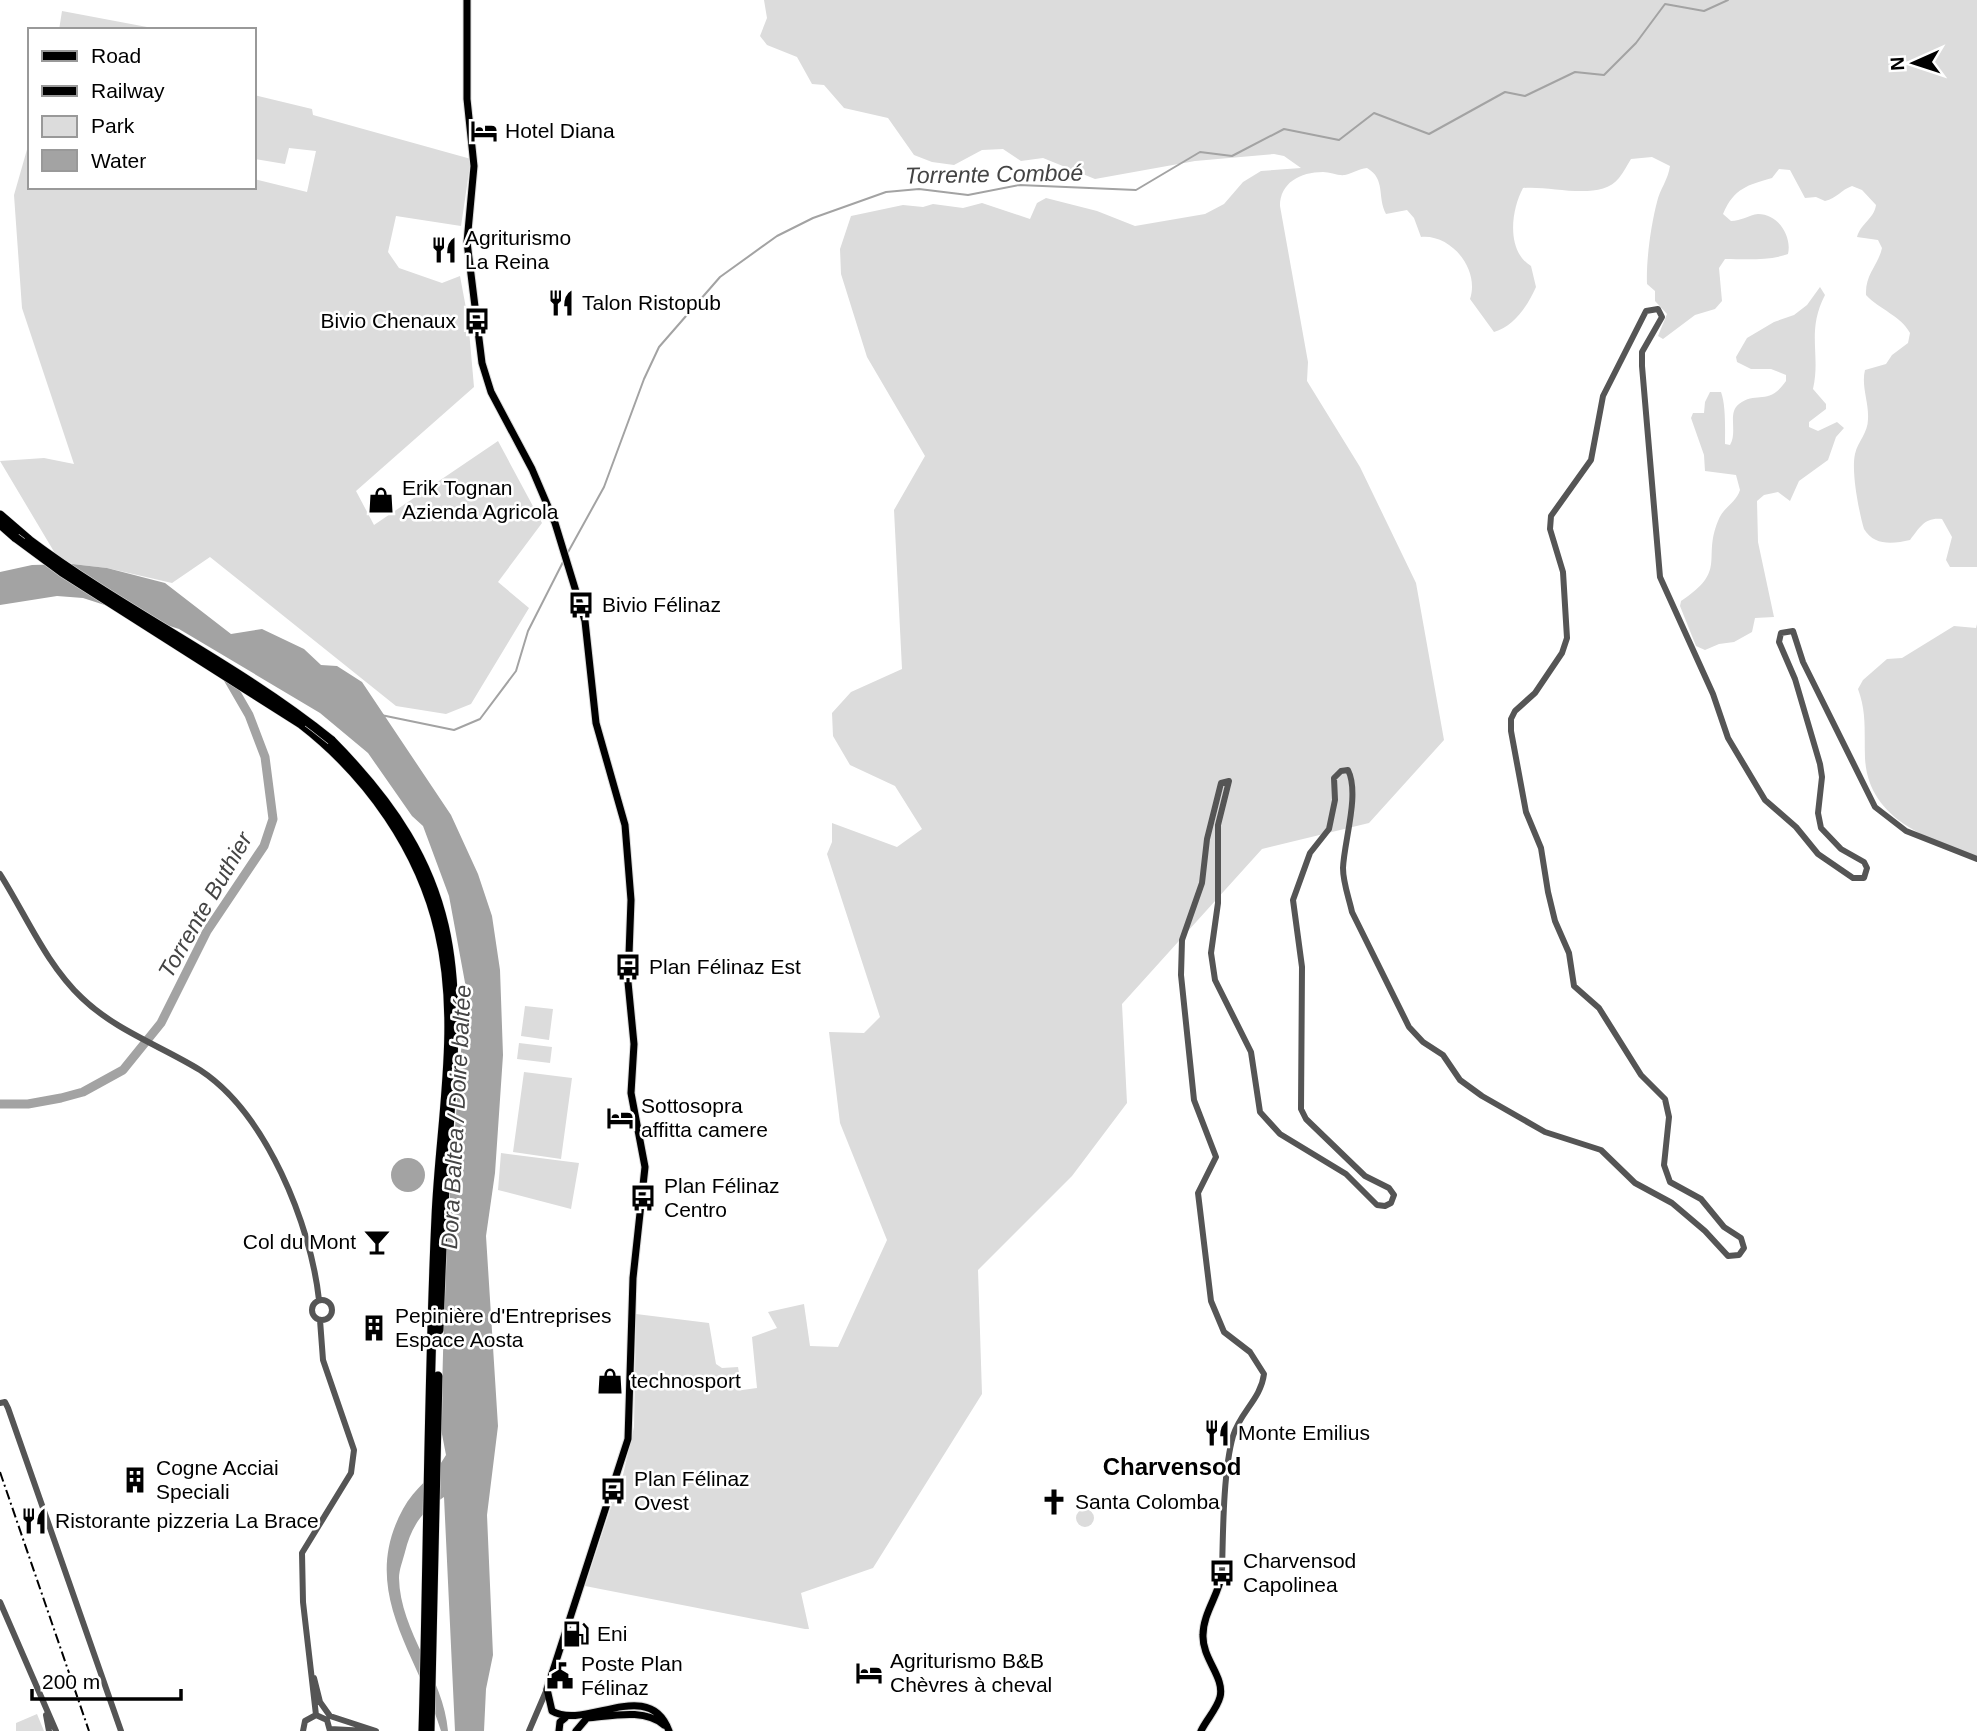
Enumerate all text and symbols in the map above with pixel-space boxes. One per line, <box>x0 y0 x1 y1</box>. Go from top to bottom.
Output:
legend <box>28 28 256 189</box>
north arrow <box>1879 28 1949 98</box>
text: Road <box>91 44 141 67</box>
text: N <box>1887 56 1908 71</box>
text: Railway <box>91 79 165 102</box>
text: Park <box>91 114 135 137</box>
hotel icon: Hotel Diana <box>469 116 499 146</box>
place label: Hotel Diana <box>505 119 615 142</box>
text: Water <box>91 149 146 172</box>
water label: Torrente Comboé <box>905 159 1083 189</box>
place label: Agriturismo La Reina <box>465 226 571 273</box>
restaurant icon: Agriturismo La Reina <box>429 235 459 265</box>
restaurant icon: Talon Ristopub <box>546 288 576 318</box>
place label: Talon Ristopub <box>582 291 721 314</box>
bus stop icon: Bivio Chenaux <box>462 306 492 336</box>
place label: Bivio Chenaux <box>321 309 456 332</box>
place label: Erik Tognan Azienda Agricola <box>402 476 559 523</box>
shop icon: Erik Tognan Azienda Agricola <box>366 485 396 515</box>
bus stop icon: Bivio Félinaz <box>566 590 596 620</box>
place label: Bivio Félinaz <box>602 593 721 616</box>
water label: Torrente Buthier <box>153 826 258 983</box>
bus stop icon: Plan Félinaz Est <box>613 952 643 982</box>
place label: Plan Félinaz Est <box>649 955 801 978</box>
water label: Dora Baltea / Doire baltée <box>436 984 476 1250</box>
place label: Sottosopra affitta camere <box>641 1094 768 1141</box>
hotel icon: Sottosopra affitta camere <box>605 1103 635 1133</box>
place label: Plan Félinaz Centro <box>664 1174 780 1221</box>
bus stop icon: Plan Félinaz Centro <box>628 1183 658 1213</box>
bar icon: Col du Mont <box>362 1227 392 1257</box>
place label: Col du Mont <box>243 1230 356 1253</box>
place label: Pepinière d'Entreprises Espace Aosta <box>395 1304 611 1351</box>
building icon: Pepinière d'Entreprises Espace Aosta <box>359 1313 389 1343</box>
shop icon: technosport <box>595 1366 625 1396</box>
place label: technosport <box>631 1369 741 1392</box>
restaurant icon: Monte Emilius <box>1202 1418 1232 1448</box>
place label: Monte Emilius <box>1238 1421 1370 1444</box>
district label: Charvensod <box>1103 1453 1241 1480</box>
place label: Cogne Acciai Speciali <box>156 1456 279 1503</box>
building icon: Cogne Acciai Speciali <box>120 1465 150 1495</box>
place label: Plan Félinaz Ovest <box>634 1467 750 1514</box>
bus stop icon: Plan Félinaz Ovest <box>598 1476 628 1506</box>
church icon: Santa Colomba <box>1039 1487 1069 1517</box>
place label: Santa Colomba <box>1075 1490 1220 1513</box>
restaurant icon: Ristorante pizzeria La Brace <box>19 1506 49 1536</box>
place label: Ristorante pizzeria La Brace <box>55 1509 319 1532</box>
place label: Charvensod Capolinea <box>1243 1549 1356 1596</box>
bus stop icon: Charvensod Capolinea <box>1207 1558 1237 1588</box>
fuel station icon: Eni <box>561 1619 591 1649</box>
place label: Eni <box>597 1622 627 1645</box>
place label: Agriturismo B&B Chèvres à cheval <box>890 1649 1052 1696</box>
place label: Poste Plan Félinaz <box>581 1652 683 1699</box>
scale bar <box>32 1658 180 1702</box>
hotel icon: Agriturismo B&B Chèvres à cheval <box>854 1658 884 1688</box>
public building icon: Poste Plan Félinaz <box>545 1661 575 1691</box>
text: 200 m <box>42 1670 100 1693</box>

